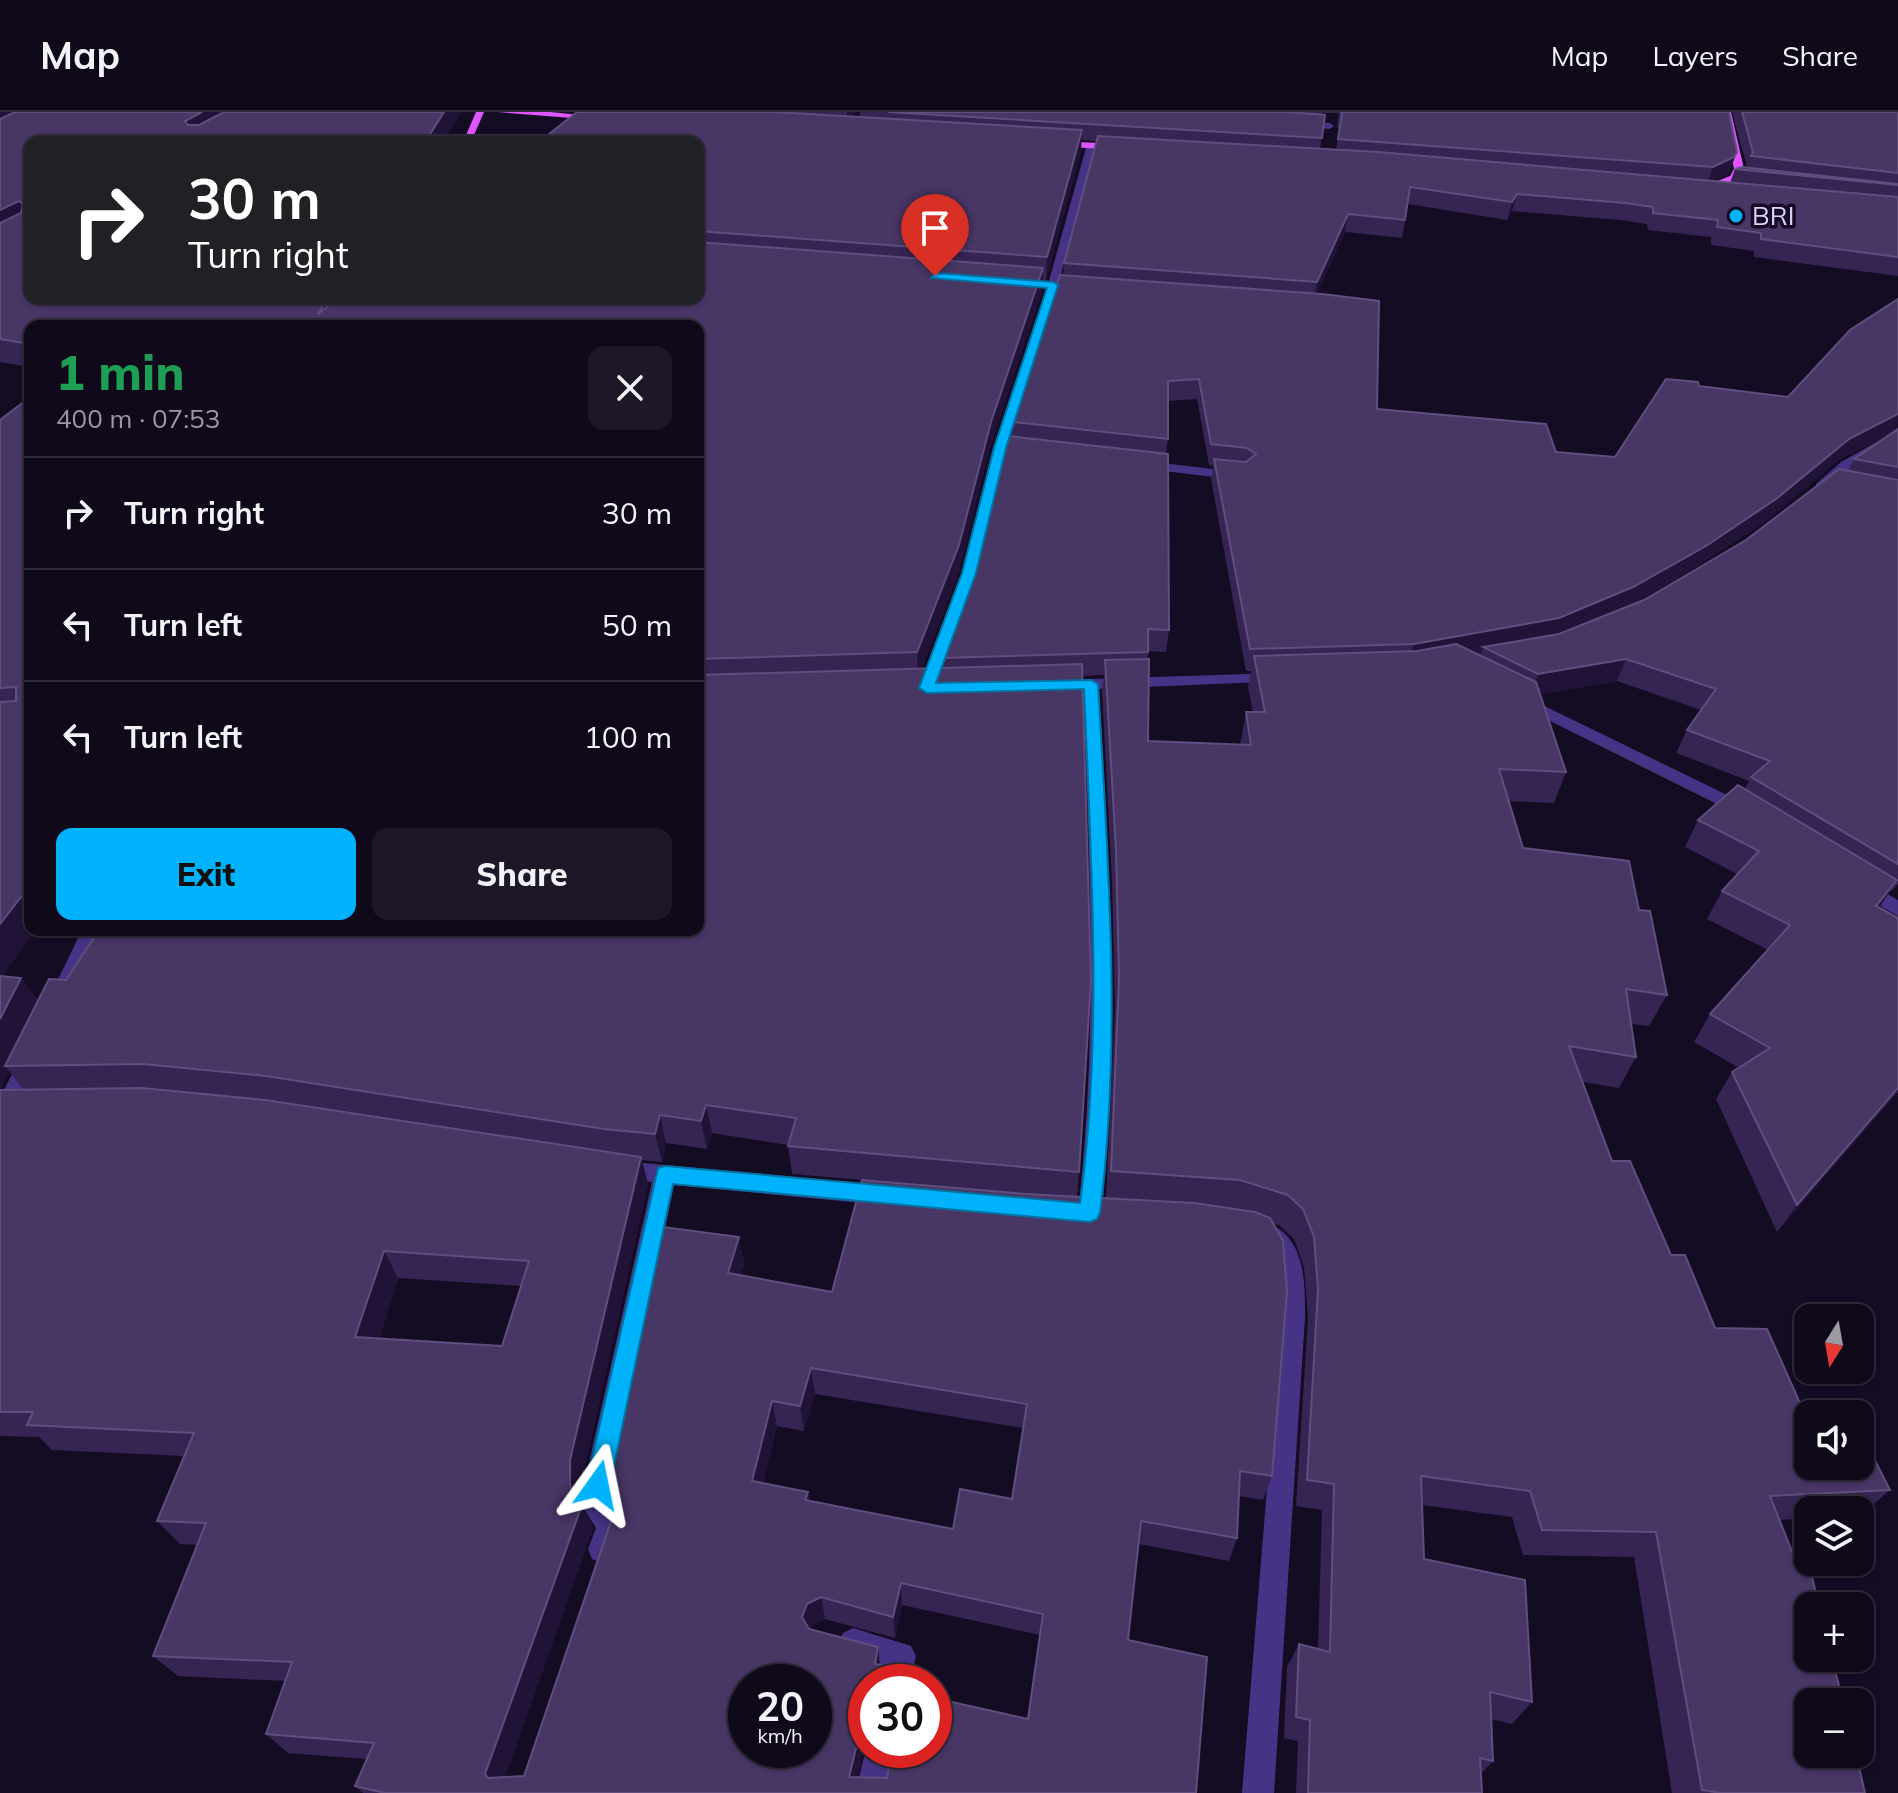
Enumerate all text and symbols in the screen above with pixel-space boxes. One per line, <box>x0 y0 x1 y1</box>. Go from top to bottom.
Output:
text: Map <box>40 31 120 79</box>
text: Map <box>1551 38 1608 73</box>
text: Layers <box>1652 38 1738 73</box>
text: Share <box>1782 38 1858 73</box>
text: 30 m <box>188 163 321 233</box>
icon: right <box>56 168 160 272</box>
pin <box>901 194 969 276</box>
place label: BRI <box>1752 199 1794 232</box>
icon: arrive <box>913 206 957 250</box>
marker: BRI <box>1727 207 1745 225</box>
text: Turn right <box>188 232 349 277</box>
text: 1 min <box>56 342 185 402</box>
button: close <box>588 346 672 430</box>
text: 400 m · 07:53 <box>56 402 220 435</box>
icon: right <box>56 491 100 535</box>
text: Turn right <box>124 494 264 532</box>
text: 30 m <box>602 494 672 532</box>
icon: left <box>56 603 100 647</box>
text: Turn left <box>124 606 242 644</box>
text: 50 m <box>602 606 672 644</box>
icon: left <box>56 715 100 759</box>
text: Turn left <box>124 718 242 756</box>
text: 100 m <box>584 718 672 756</box>
button: Exit <box>56 828 356 920</box>
button: Share <box>372 828 672 920</box>
north arrow <box>1794 1304 1874 1384</box>
map controls <box>1794 1304 1874 1768</box>
button: sound <box>1794 1400 1874 1480</box>
position arrow <box>556 1443 640 1527</box>
button: layers <box>1794 1496 1874 1576</box>
button: + <box>1794 1592 1874 1672</box>
speed limit sign: 30 <box>848 1664 952 1768</box>
text: 20 <box>756 1681 804 1731</box>
button: − <box>1794 1688 1874 1768</box>
text: km/h <box>757 1723 803 1748</box>

